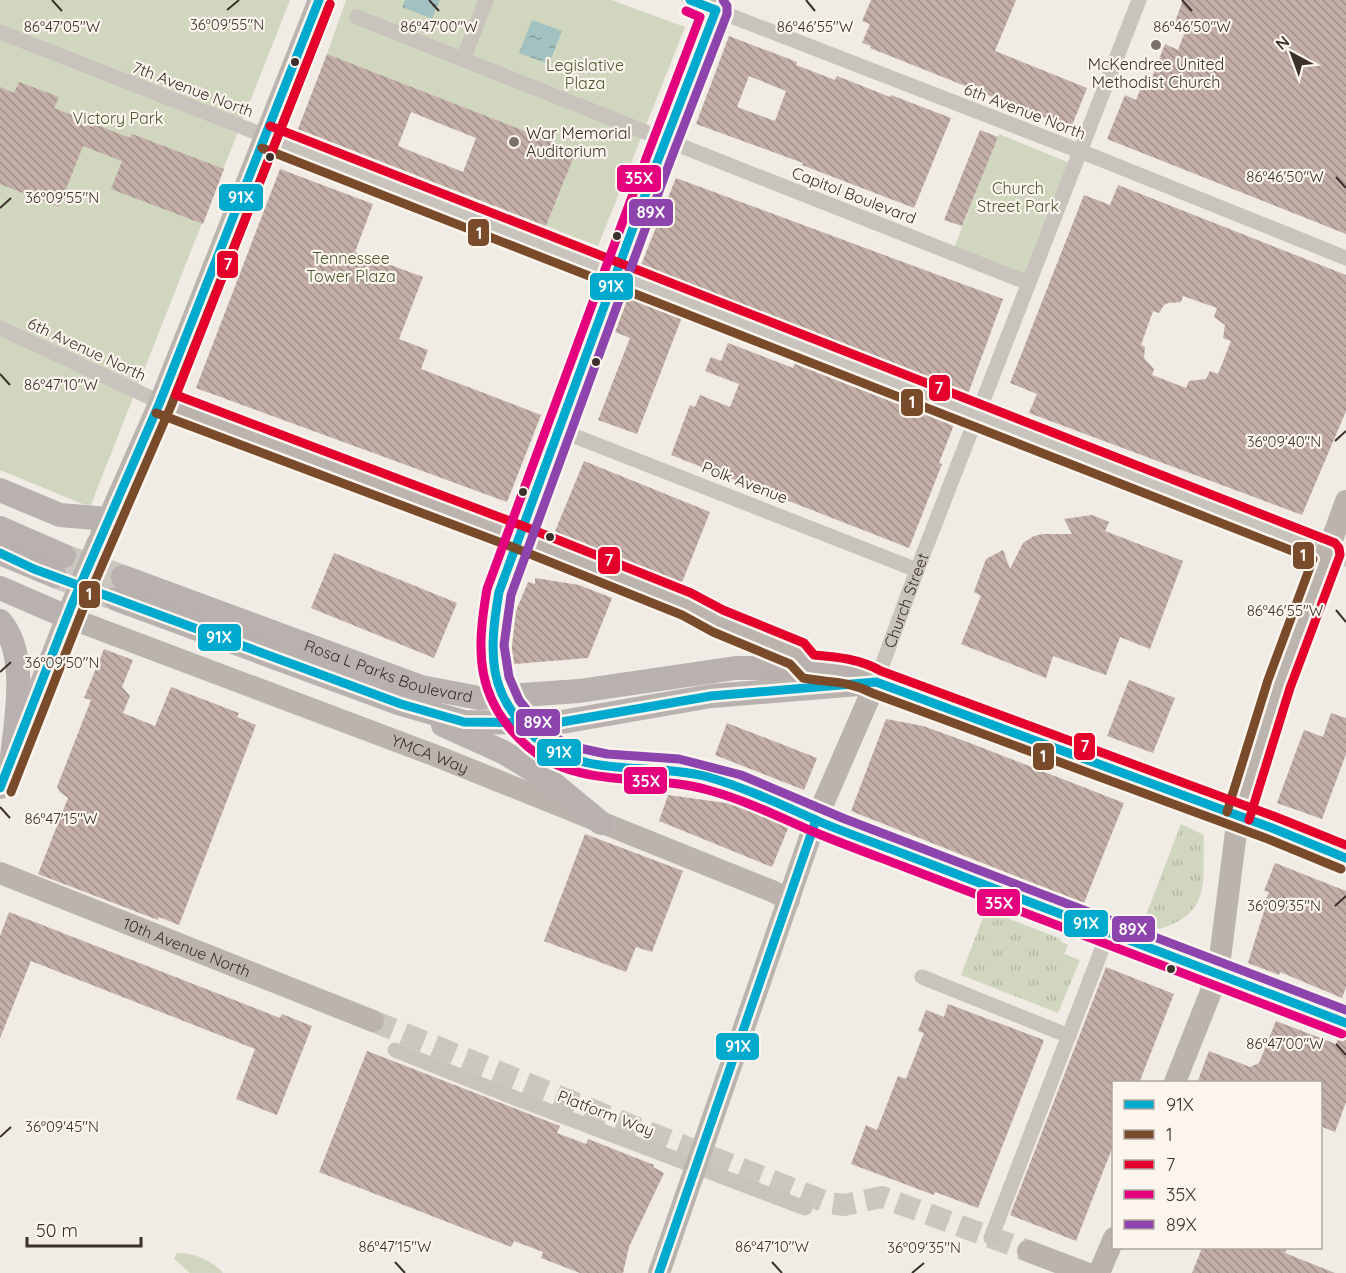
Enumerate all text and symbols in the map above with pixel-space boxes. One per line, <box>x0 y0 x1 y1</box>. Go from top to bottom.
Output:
text: 36°09'55"N <box>190 15 264 34</box>
text: 86°47'05"W <box>24 17 101 36</box>
text: 86°47'00"W <box>400 17 478 36</box>
text: 86°46'55"W <box>777 17 854 36</box>
text: 86°46'50"W <box>1153 17 1231 36</box>
north arrow <box>1262 24 1322 84</box>
text: N <box>1271 31 1293 54</box>
marker: McKendree United Methodist Church <box>1149 38 1163 52</box>
place label: McKendree United Methodist Church <box>1088 54 1224 92</box>
park label: Legislative Plaza <box>546 55 624 93</box>
unlabelled marker <box>289 56 301 68</box>
street label: 7th Avenue North <box>130 57 256 121</box>
street label: 6th Avenue North <box>961 79 1089 143</box>
park label: Victory Park <box>73 108 163 128</box>
place label: War Memorial Auditorium <box>526 123 631 161</box>
marker: War Memorial Auditorium <box>507 135 521 149</box>
unlabelled marker <box>264 151 276 163</box>
street label: Capitol Boulevard <box>789 162 919 228</box>
line badge: 35X <box>616 164 662 193</box>
text: 86°46'50"W <box>1246 167 1324 186</box>
text: 35X <box>625 168 653 188</box>
park label: Church Street Park <box>977 178 1059 216</box>
line badge: 91X <box>218 183 264 212</box>
text: 91X <box>228 187 254 207</box>
text: 36°09'55"N <box>25 188 99 207</box>
line badge: 89X <box>628 198 674 227</box>
text: 89X <box>637 202 665 222</box>
line badge: 1 <box>467 218 490 247</box>
text: 1 <box>476 223 482 243</box>
unlabelled marker <box>611 230 623 242</box>
park label: Tennessee Tower Plaza <box>306 248 396 286</box>
line badge: 7 <box>216 250 239 279</box>
text: 7 <box>224 254 233 274</box>
line badge: 91X <box>589 272 634 301</box>
text: 91X <box>598 276 624 296</box>
street label: 6th Avenue North <box>25 313 149 385</box>
unlabelled marker <box>590 356 602 368</box>
line badge: 7 <box>928 374 951 402</box>
text: 86°47'10"W <box>24 375 98 394</box>
text: 7 <box>935 378 944 398</box>
line badge: 1 <box>900 388 924 417</box>
text: 1 <box>909 392 915 412</box>
text: 36°09'40"N <box>1247 432 1321 451</box>
street label: Polk Avenue <box>699 456 791 508</box>
unlabelled marker <box>517 486 529 498</box>
unlabelled marker <box>544 531 556 543</box>
line badge: 1 <box>1292 541 1315 570</box>
text: 1 <box>1300 545 1306 565</box>
line badge: 7 <box>597 546 621 575</box>
text: 7 <box>605 550 614 570</box>
street label: Church Street <box>879 550 933 651</box>
line badge: 1 <box>78 580 101 609</box>
text: 1 <box>86 584 92 604</box>
text: 86°46'55"W <box>1247 601 1324 620</box>
line badge: 91X <box>197 623 242 652</box>
text: 91X <box>206 627 232 647</box>
street label: Rosa L Parks Boulevard <box>302 635 474 707</box>
text: 36°09'50"N <box>25 653 99 672</box>
line badge: 89X <box>515 708 561 737</box>
text: 89X <box>524 712 552 732</box>
street label: YMCA Way <box>388 730 472 778</box>
line badge: 7 <box>1073 732 1096 761</box>
text: 7 <box>1081 736 1090 756</box>
line badge: 91X <box>536 738 582 767</box>
text: 91X <box>546 742 572 762</box>
line badge: 1 <box>1032 742 1055 771</box>
text: 1 <box>1040 746 1046 766</box>
line badge: 35X <box>623 766 668 795</box>
text: 35X <box>632 771 660 791</box>
text: 86°47'15"W <box>24 809 98 828</box>
line badge: 35X <box>976 888 1021 917</box>
text: 35X <box>985 893 1013 913</box>
text: 36°09'35"N <box>1247 896 1321 915</box>
line badge: 91X <box>1063 909 1109 938</box>
street label: 10th Avenue North <box>120 913 253 981</box>
text: 91X <box>1073 913 1099 933</box>
line badge: 89X <box>1111 915 1156 943</box>
text: 89X <box>1119 919 1147 939</box>
unlabelled marker <box>1165 963 1177 975</box>
line badge: 91X <box>715 1032 760 1061</box>
text: 86°47'00"W <box>1246 1034 1324 1053</box>
text: 91X <box>725 1036 751 1056</box>
legend <box>1112 1081 1322 1249</box>
street label: Platform Way <box>555 1085 657 1141</box>
text: 91X <box>1166 1093 1194 1116</box>
text: 36°09'45"N <box>25 1117 99 1136</box>
text: 1 <box>1166 1123 1173 1146</box>
text: 7 <box>1166 1153 1175 1176</box>
text: 35X <box>1166 1183 1196 1206</box>
scale bar <box>27 1210 141 1248</box>
text: 89X <box>1166 1213 1197 1236</box>
text: 50 m <box>36 1219 78 1242</box>
text: 86°47'15"W <box>358 1237 432 1256</box>
text: 86°47'10"W <box>735 1237 809 1256</box>
text: 36°09'35"N <box>887 1238 961 1257</box>

